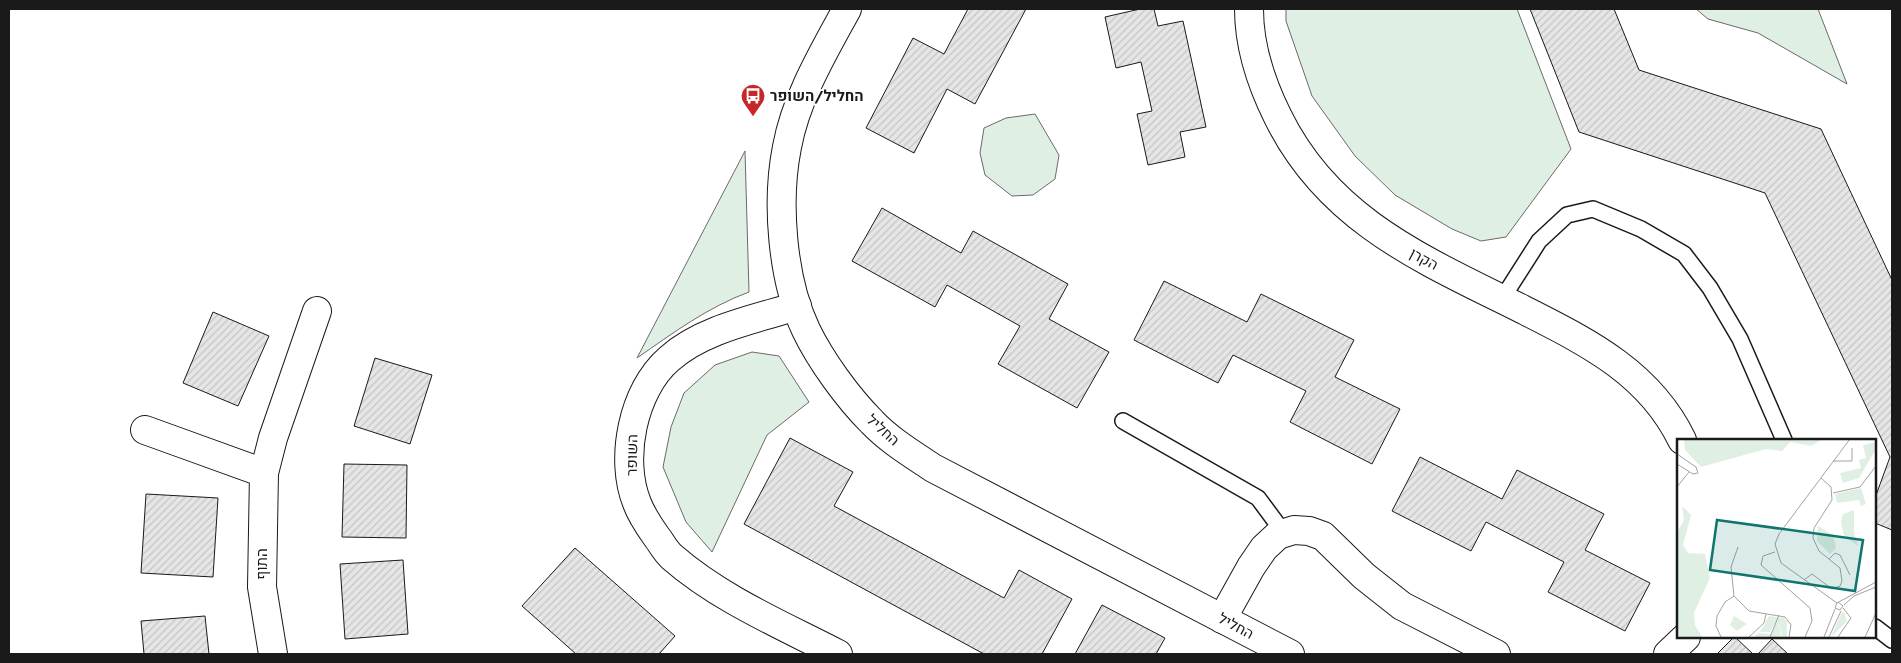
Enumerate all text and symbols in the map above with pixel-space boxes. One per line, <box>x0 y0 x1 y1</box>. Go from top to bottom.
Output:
bus stop icon: החליל/השופר <box>740 83 766 117</box>
place label: החליל/השופר <box>770 85 864 107</box>
street label: הקרן <box>1406 242 1442 276</box>
street label: החליל <box>862 409 904 451</box>
street label: השופר <box>621 434 643 476</box>
inset map <box>1677 439 1876 638</box>
street label: התוף <box>251 548 273 580</box>
street label: החליל <box>1214 607 1258 645</box>

